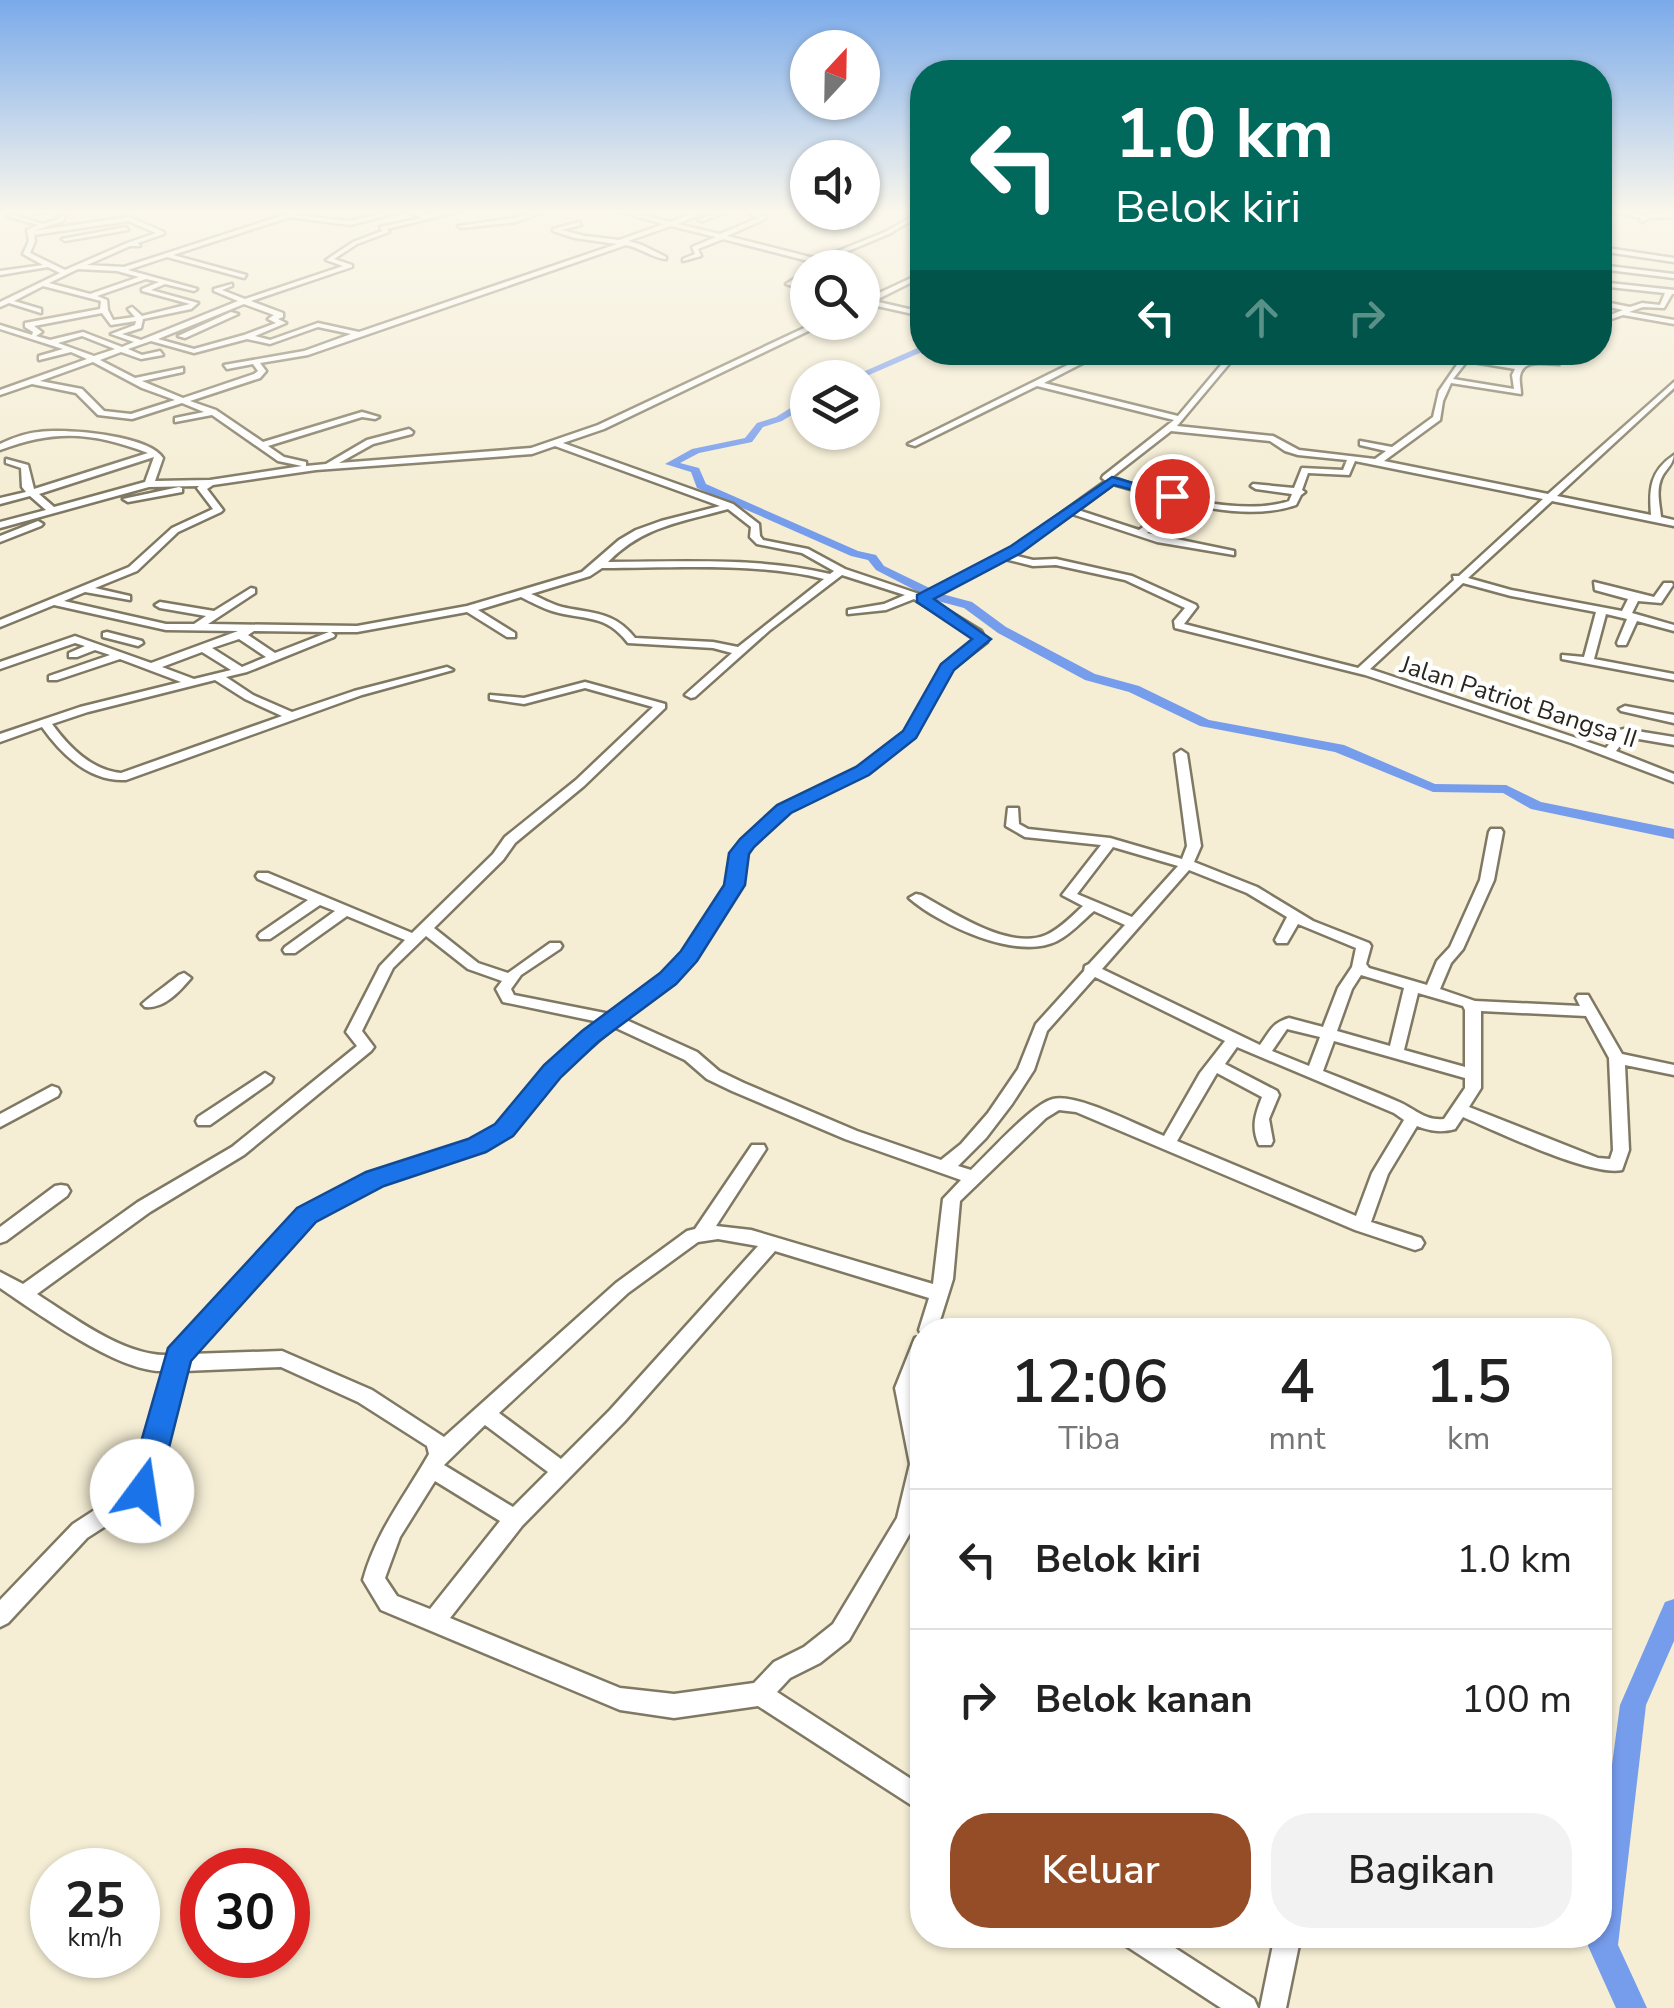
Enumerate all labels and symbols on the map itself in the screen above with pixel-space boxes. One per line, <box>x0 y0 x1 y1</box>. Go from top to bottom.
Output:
north arrow <box>790 30 880 120</box>
pin <box>1130 454 1215 539</box>
street label: Jalan Patriot Bangsa II <box>1395 647 1641 756</box>
position arrow <box>90 1439 194 1543</box>
speed limit sign: 30 <box>180 1848 310 1978</box>

